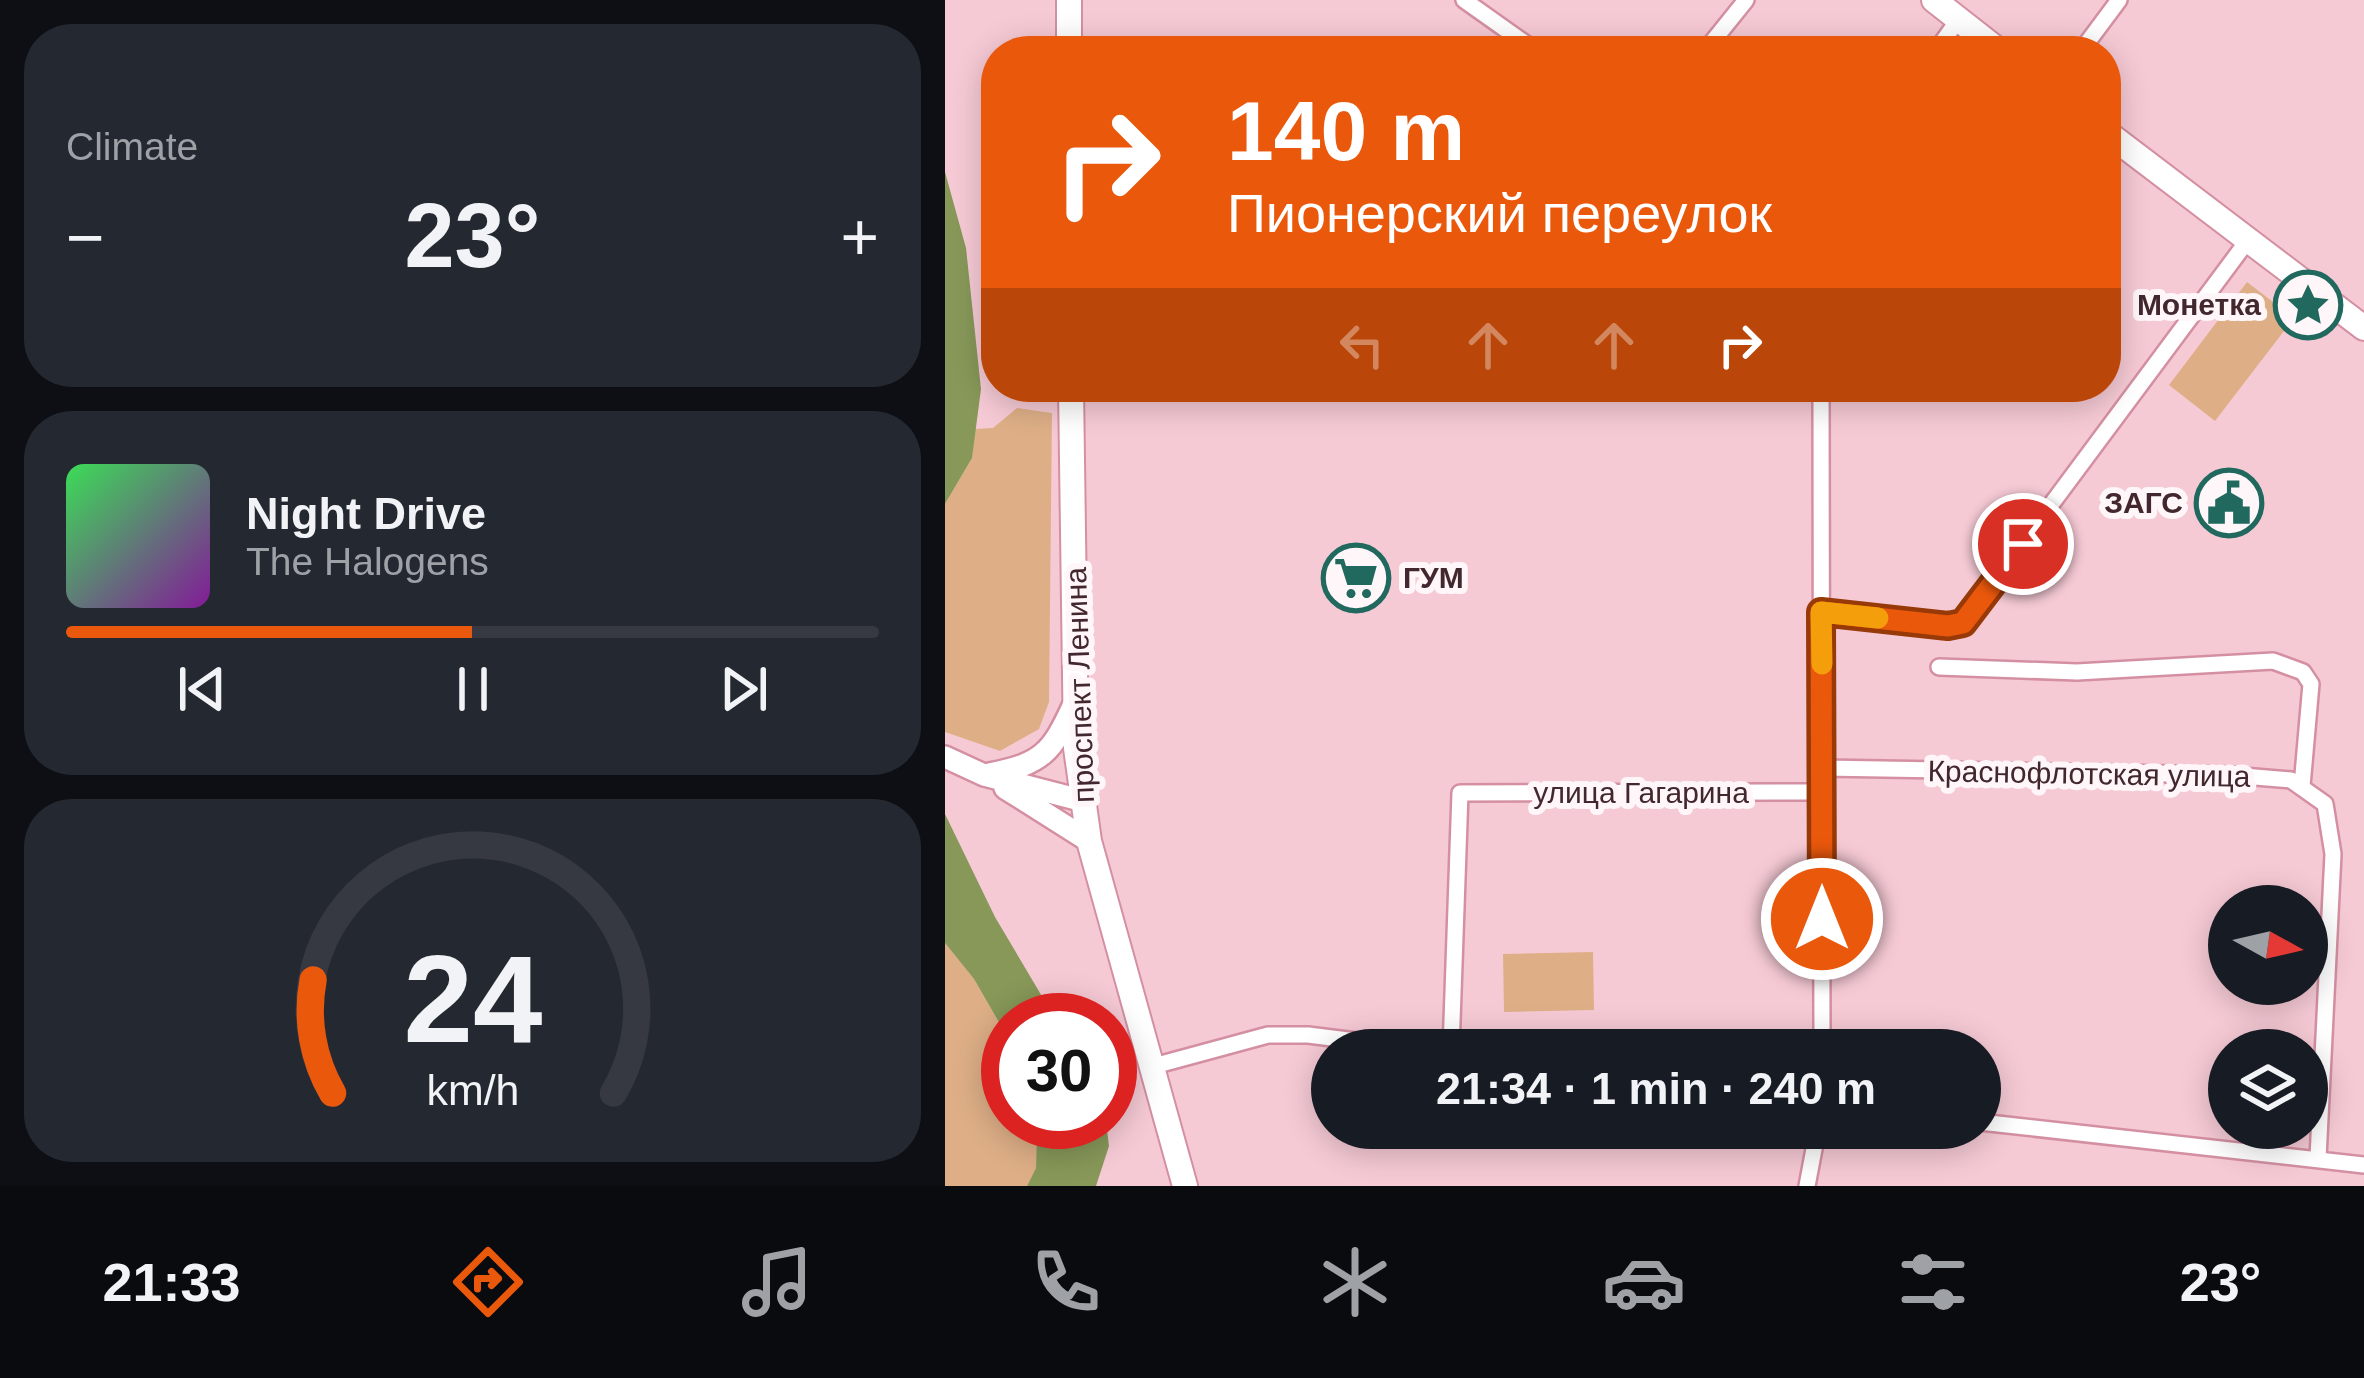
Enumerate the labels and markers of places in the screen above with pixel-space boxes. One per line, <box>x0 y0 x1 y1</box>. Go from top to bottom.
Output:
place icon: Монетка <box>2273 270 2343 340</box>
place label: Монетка <box>2137 288 2261 321</box>
public building icon: ЗАГС <box>2194 468 2264 538</box>
place label: ЗАГС <box>2104 486 2183 519</box>
pin <box>1972 493 2074 595</box>
supermarket icon: ГУМ <box>1321 543 1391 613</box>
place label: ГУМ <box>1403 561 1464 594</box>

